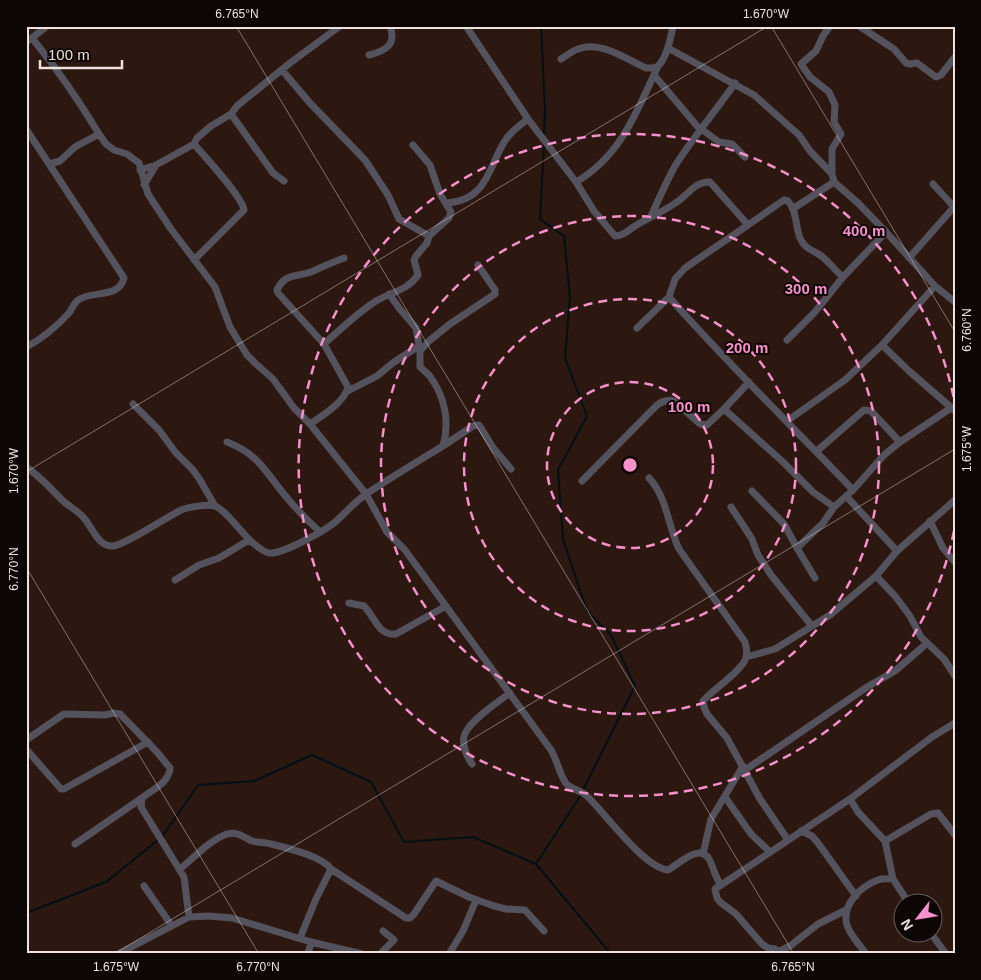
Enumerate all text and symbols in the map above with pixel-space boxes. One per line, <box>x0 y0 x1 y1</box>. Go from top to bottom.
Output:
text: 6.765°N <box>215 7 259 21</box>
text: 1.670°W <box>743 7 790 21</box>
scale bar <box>40 38 122 70</box>
text: 100 m <box>48 46 90 63</box>
text: 400 m <box>843 222 885 239</box>
text: 300 m <box>785 280 827 297</box>
text: 6.760°N <box>960 308 974 352</box>
text: 200 m <box>726 339 768 356</box>
text: 100 m <box>668 398 710 415</box>
text: 1.675°W <box>960 425 974 472</box>
text: 1.670°W <box>7 447 21 494</box>
centre of rings <box>621 456 639 474</box>
text: 6.770°N <box>7 547 21 591</box>
north arrow <box>894 892 944 942</box>
text: N <box>897 916 916 933</box>
text: 1.675°W <box>93 960 140 974</box>
text: 6.770°N <box>236 960 280 974</box>
text: 6.765°N <box>771 960 815 974</box>

